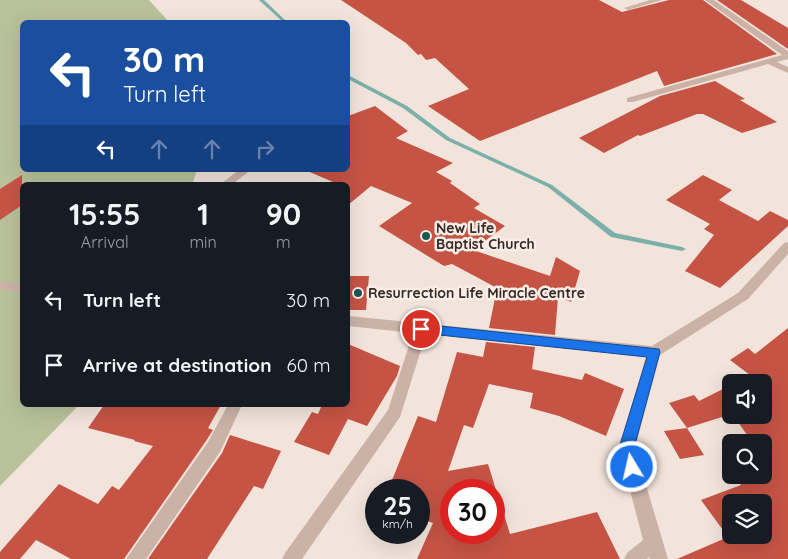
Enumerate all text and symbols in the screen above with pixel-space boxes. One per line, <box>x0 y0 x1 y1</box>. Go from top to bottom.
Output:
text: 30 m <box>123 37 205 81</box>
icon: left <box>40 40 105 105</box>
text: Turn left <box>123 80 206 108</box>
icon: left <box>92 135 120 163</box>
icon: ahead <box>145 135 173 163</box>
icon: ahead <box>198 135 226 163</box>
icon: right <box>251 135 279 163</box>
text: 15:55 <box>69 195 141 233</box>
text: 1 <box>197 195 209 233</box>
text: 90 <box>266 195 301 233</box>
place label: New Life Baptist Church <box>436 219 535 253</box>
marker: New Life Baptist Church <box>420 230 432 242</box>
text: Arrival <box>81 232 129 252</box>
text: min <box>189 232 217 252</box>
text: m <box>276 232 291 252</box>
place label: Resurrection Life Miracle Centre <box>368 284 585 302</box>
icon: left <box>40 286 68 314</box>
marker: Resurrection Life Miracle Centre <box>352 287 364 299</box>
text: Turn left <box>83 288 161 312</box>
text: 30 m <box>286 288 330 312</box>
pin <box>400 308 442 350</box>
icon: arrive <box>407 315 435 343</box>
icon: arrive <box>40 351 68 379</box>
text: Arrive at destination <box>83 353 272 377</box>
text: 60 m <box>287 353 331 377</box>
map controls <box>722 374 772 544</box>
button: sound <box>722 374 772 424</box>
button: search <box>722 434 772 484</box>
position arrow <box>605 440 657 492</box>
speed limit sign: 30 <box>440 479 505 544</box>
text: 25 <box>383 490 412 521</box>
button: layers <box>722 494 772 544</box>
text: km/h <box>382 516 413 531</box>

